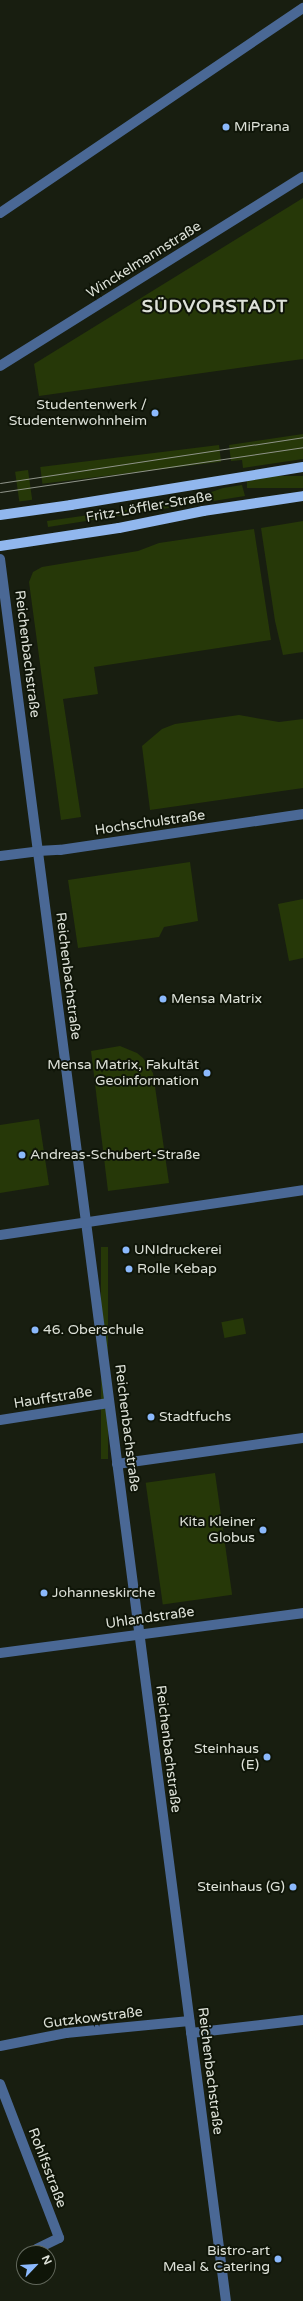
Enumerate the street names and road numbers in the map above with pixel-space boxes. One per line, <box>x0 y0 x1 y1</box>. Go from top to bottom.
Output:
street label: Winckelmannstraße <box>84 218 204 302</box>
street label: Fritz-Löffler-Straße <box>85 488 213 526</box>
street label: Reichenbachstraße <box>11 589 43 719</box>
street label: Hochschulstraße <box>94 807 206 839</box>
street label: Reichenbachstraße <box>52 911 84 1041</box>
street label: Reichenbachstraße <box>111 1363 143 1493</box>
street label: Hauffstraße <box>12 1383 94 1413</box>
street label: Uhlandstraße <box>105 1603 195 1633</box>
street label: Reichenbachstraße <box>152 1684 184 1814</box>
street label: Gutzkowstraße <box>42 2004 144 2032</box>
street label: Reichenbachstraße <box>194 2006 226 2136</box>
street label: Rohlfsstraße <box>24 2126 70 2210</box>

